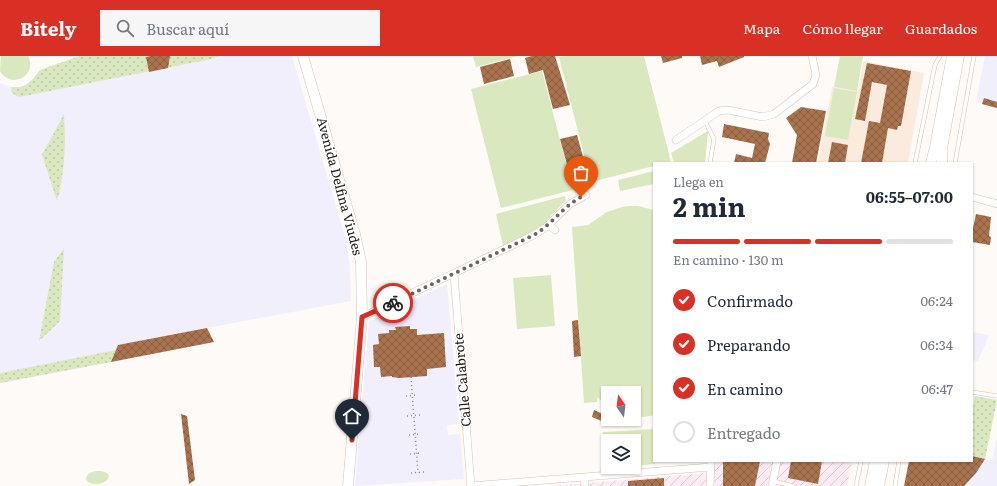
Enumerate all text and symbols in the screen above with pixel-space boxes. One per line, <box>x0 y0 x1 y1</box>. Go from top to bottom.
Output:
search box <box>100 10 380 46</box>
text: Bitely <box>20 14 76 42</box>
icon: search <box>114 17 136 39</box>
text: Buscar aquí <box>146 17 229 40</box>
text: Mapa <box>743 18 780 38</box>
text: Cómo llegar <box>802 18 883 38</box>
text: Guardados <box>905 18 977 38</box>
street label: Avenida Delfina Viudes <box>313 115 368 257</box>
pin <box>564 156 598 197</box>
icon: bag <box>570 162 592 184</box>
text: Llega en <box>673 172 724 191</box>
text: 06:55–07:00 <box>866 185 953 208</box>
text: 2 min <box>673 186 746 225</box>
text: En camino · 130 m <box>673 250 784 269</box>
courier <box>373 283 413 323</box>
icon: check <box>673 289 695 311</box>
text: Confirmado <box>707 289 793 312</box>
text: 06:24 <box>921 291 953 310</box>
icon: bike <box>382 292 404 314</box>
street label: Calle Calabrote <box>448 332 475 428</box>
icon: check <box>673 333 695 355</box>
text: Preparando <box>707 333 791 356</box>
text: 06:34 <box>920 335 953 354</box>
icon: check <box>673 377 695 399</box>
text: En camino <box>707 377 783 400</box>
text: 06:47 <box>921 379 953 398</box>
north arrow <box>601 386 641 426</box>
map controls <box>601 386 641 474</box>
pin <box>335 399 369 440</box>
icon: home <box>341 405 363 427</box>
text: Entregado <box>707 421 781 444</box>
button: layers <box>601 434 641 474</box>

